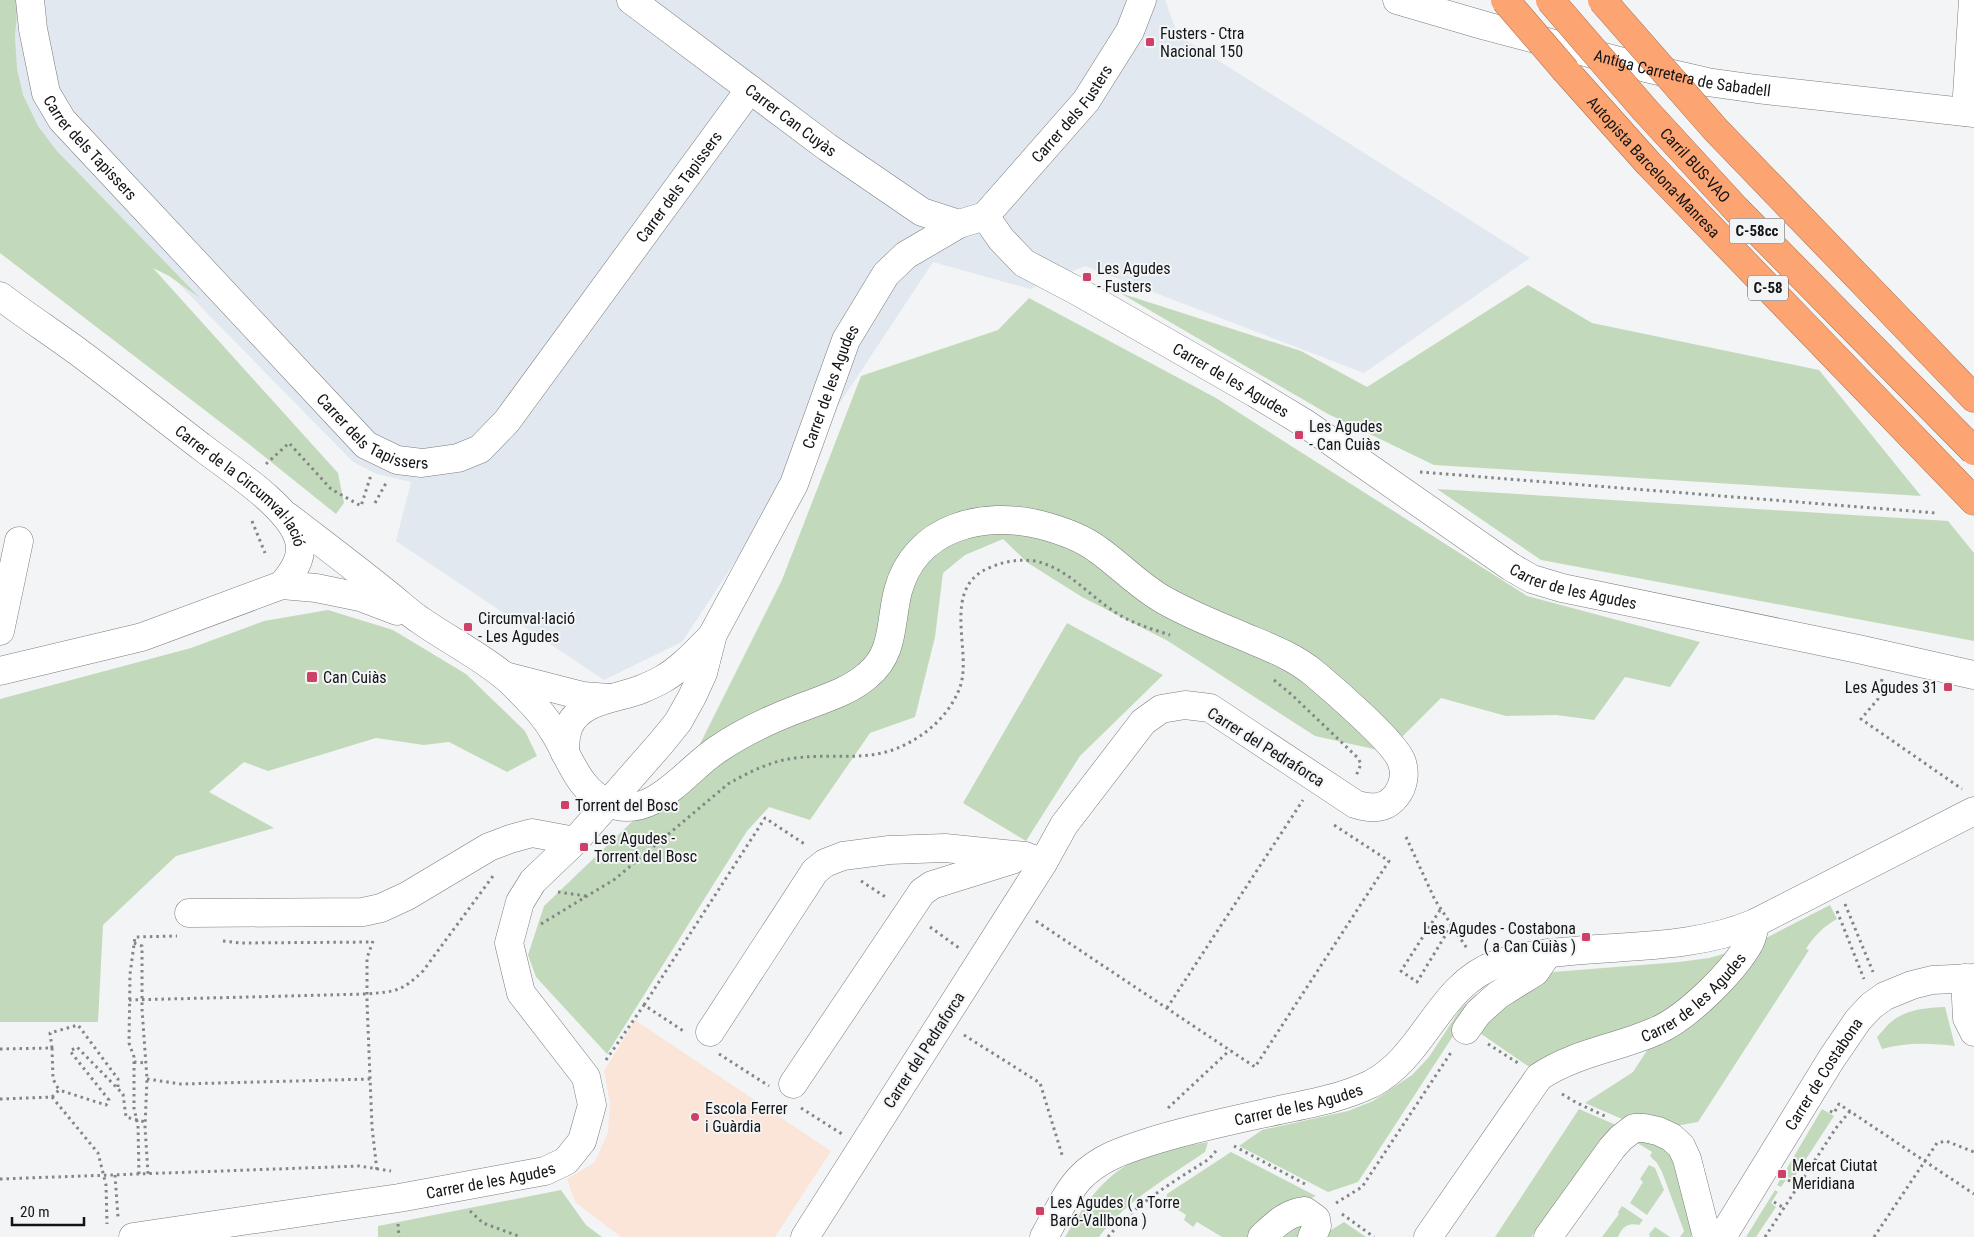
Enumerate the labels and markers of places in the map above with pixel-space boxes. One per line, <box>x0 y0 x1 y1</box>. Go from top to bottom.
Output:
place label: Fusters - Ctra Nacional 150 <box>1160 24 1244 61</box>
marker: Fusters - Ctra Nacional 150 <box>1144 36 1156 48</box>
place label: Les Agudes - Fusters <box>1097 259 1171 296</box>
marker: Les Agudes - Fusters <box>1081 271 1093 283</box>
place label: Les Agudes - Can Cuiàs <box>1309 417 1383 454</box>
marker: Les Agudes - Can Cuiàs <box>1293 429 1305 441</box>
place label: Circumval·lació - Les Agudes <box>478 609 575 646</box>
marker: Circumval·lació - Les Agudes <box>462 621 474 633</box>
place label: Can Cuiàs <box>323 668 387 687</box>
marker: Can Cuiàs <box>305 670 319 684</box>
place label: Les Agudes 31 <box>1845 678 1938 697</box>
marker: Les Agudes 31 <box>1942 681 1954 693</box>
place label: Torrent del Bosc <box>575 796 678 815</box>
marker: Torrent del Bosc <box>559 799 571 811</box>
place label: Les Agudes - Torrent del Bosc <box>594 829 697 866</box>
marker: Les Agudes - Torrent del Bosc <box>578 841 590 853</box>
place label: Les Agudes - Costabona ( a Can Cuiàs ) <box>1423 919 1576 956</box>
marker: Les Agudes - Costabona ( a Can Cuiàs ) <box>1580 931 1592 943</box>
place label: Escola Ferrer i Guàrdia <box>705 1099 788 1136</box>
marker: Escola Ferrer i Guàrdia <box>689 1111 701 1123</box>
place label: Mercat Ciutat Meridiana <box>1792 1156 1878 1193</box>
marker: Mercat Ciutat Meridiana <box>1776 1168 1788 1180</box>
place label: Les Agudes ( a Torre Baró-Vallbona ) <box>1050 1193 1180 1230</box>
marker: Les Agudes ( a Torre Baró-Vallbona ) <box>1034 1205 1046 1217</box>

